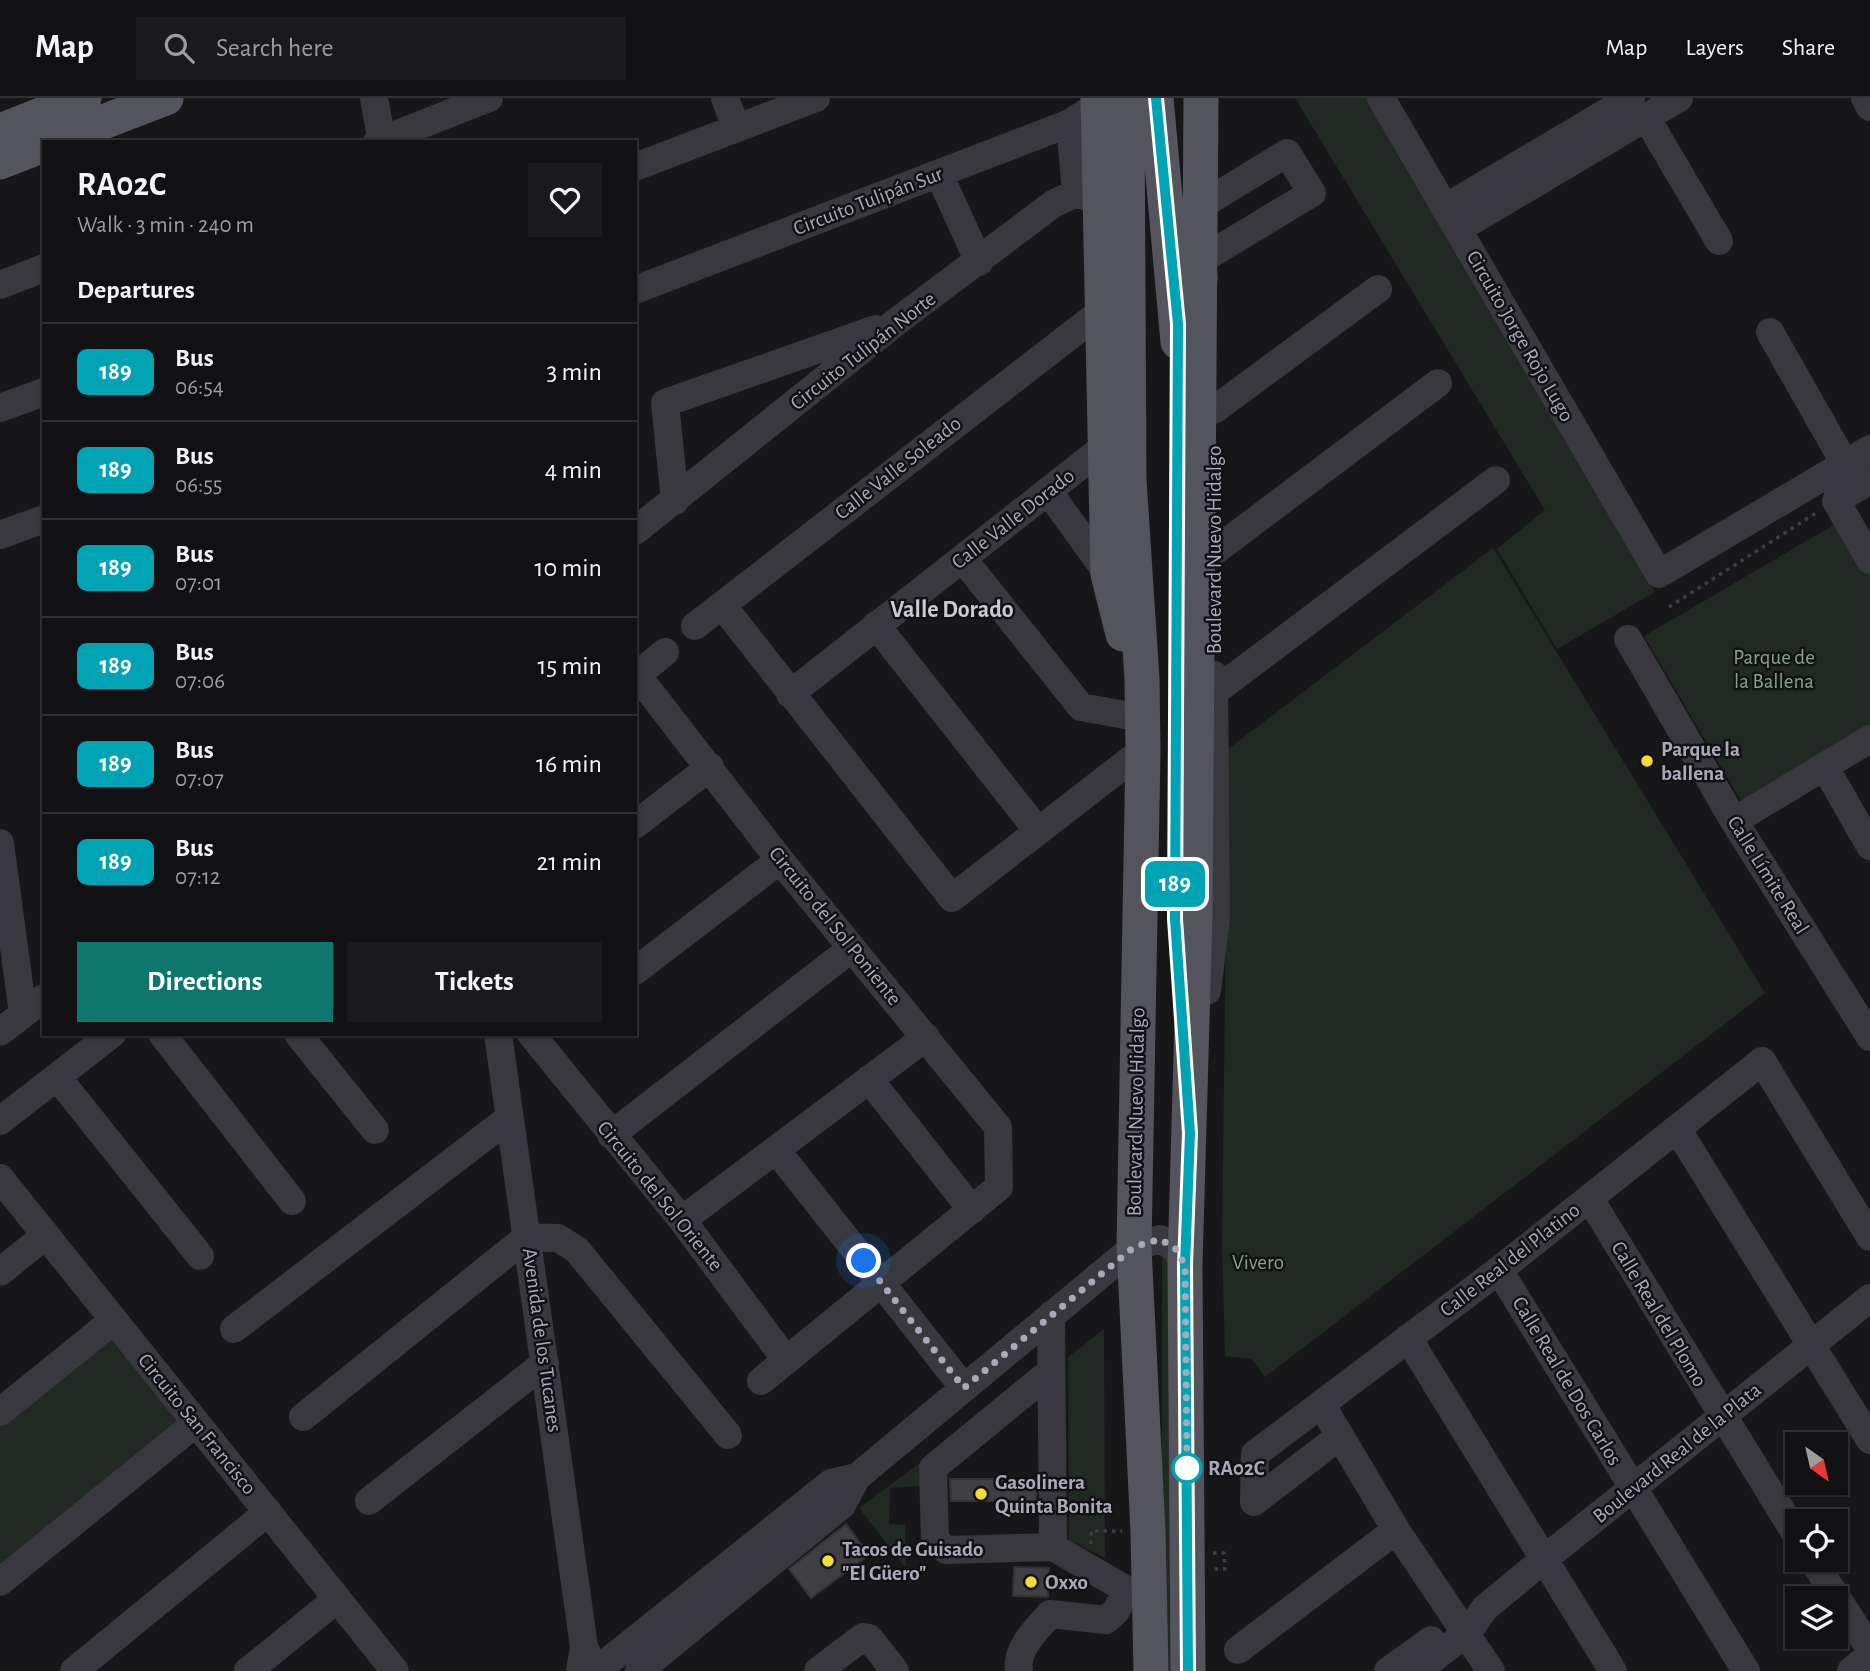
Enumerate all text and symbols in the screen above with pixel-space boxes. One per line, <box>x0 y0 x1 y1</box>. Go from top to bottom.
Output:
search box <box>136 17 626 80</box>
icon: search <box>160 29 198 67</box>
text: Map <box>35 31 94 64</box>
text: Search here <box>216 35 334 61</box>
text: Map <box>1605 36 1647 60</box>
text: Layers <box>1685 36 1744 60</box>
text: Share <box>1782 36 1835 60</box>
button: heart <box>528 163 602 237</box>
street label: Circuito Tulipán Sur <box>790 163 946 239</box>
text: RA02C <box>77 169 166 202</box>
text: Walk · 3 min · 240 m <box>77 214 254 237</box>
street label: Circuito Jorge Rojo Lugo <box>1462 247 1578 425</box>
text: Departures <box>77 277 195 303</box>
street label: Circuito Tulipán Norte <box>786 288 940 414</box>
text: Bus <box>175 345 214 371</box>
text: 3 min <box>546 359 602 385</box>
text: 189 <box>99 360 132 384</box>
text: 06:54 <box>175 376 224 399</box>
street label: Calle Valle Soleado <box>831 412 965 524</box>
text: Bus <box>175 443 214 469</box>
street label: Boulevard Nuevo Hidalgo <box>1204 446 1225 654</box>
text: 4 min <box>545 457 602 483</box>
text: 189 <box>99 458 132 482</box>
street label: Calle Valle Dorado <box>948 465 1078 573</box>
text: 06:55 <box>175 474 222 497</box>
text: Bus <box>175 541 214 567</box>
text: 10 min <box>535 555 602 581</box>
text: 189 <box>99 556 132 580</box>
text: 07:01 <box>175 572 222 595</box>
district label: Valle Dorado <box>890 598 1014 622</box>
text: Bus <box>175 639 214 665</box>
park label: Parque de la Ballena <box>1733 647 1815 692</box>
text: 15 min <box>537 653 602 679</box>
text: 189 <box>99 654 132 678</box>
text: 07:06 <box>175 670 225 693</box>
text: Bus <box>175 737 214 763</box>
place label: Parque la ballena <box>1661 739 1740 784</box>
text: 16 min <box>536 751 602 777</box>
text: 189 <box>99 752 132 776</box>
marker: Parque la ballena <box>1639 753 1655 769</box>
text: 07:07 <box>175 768 224 791</box>
street label: Calle Límite Real <box>1723 812 1813 938</box>
text: Bus <box>175 835 214 861</box>
street label: Circuito del Sol Poniente <box>765 843 905 1009</box>
text: 21 min <box>536 849 602 875</box>
text: 189 <box>99 850 132 874</box>
line badge: 189 <box>1135 861 1215 907</box>
text: 07:12 <box>175 866 220 889</box>
text: 189 <box>1159 872 1191 896</box>
button: Directions <box>77 942 333 1022</box>
button: Tickets <box>347 942 602 1022</box>
street label: Boulevard Nuevo Hidalgo <box>1124 1007 1148 1217</box>
street label: Circuito del Sol Oriente <box>593 1117 727 1275</box>
street label: Calle Real del Platino <box>1436 1199 1584 1321</box>
street label: Calle Real del Plomo <box>1607 1238 1711 1390</box>
your location <box>846 1243 881 1278</box>
street label: Avenida de los Tucanes <box>519 1247 565 1433</box>
park label: Vivero <box>1232 1252 1284 1273</box>
street label: Calle Real de Dos Carlos <box>1508 1293 1626 1469</box>
street label: Circuito San Francisco <box>134 1350 260 1498</box>
street label: Boulevard Real de la Plata <box>1589 1379 1765 1527</box>
north arrow <box>1785 1432 1848 1494</box>
map controls <box>1785 1432 1848 1649</box>
marker: RA02C <box>1172 1453 1202 1483</box>
place label: RA02C <box>1208 1458 1265 1479</box>
place label: Gasolinera Quinta Bonita <box>995 1472 1113 1518</box>
marker: Gasolinera Quinta Bonita <box>973 1486 989 1502</box>
button: locate <box>1785 1509 1848 1572</box>
place label: Tacos de Guisado "El Güero" <box>842 1539 983 1584</box>
marker: Tacos de Guisado "El Güero" <box>820 1553 836 1569</box>
place label: Oxxo <box>1045 1572 1088 1593</box>
marker: Oxxo <box>1023 1574 1039 1590</box>
button: layers <box>1785 1586 1848 1649</box>

